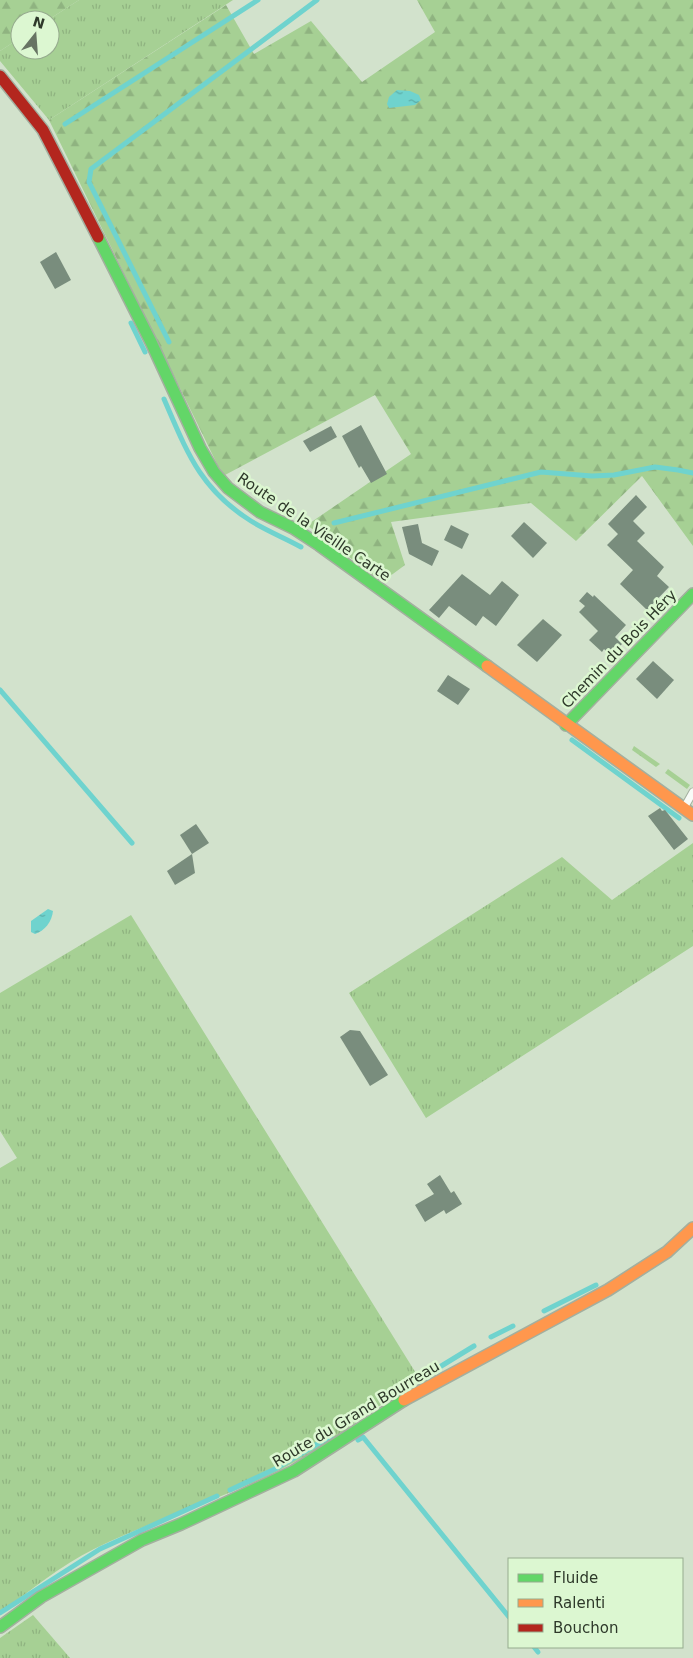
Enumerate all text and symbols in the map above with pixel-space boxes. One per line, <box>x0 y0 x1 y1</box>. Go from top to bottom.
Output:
north arrow <box>10 10 60 60</box>
text: N <box>31 13 47 32</box>
street label: Route de la Vieille Carte <box>234 469 394 585</box>
street label: Chemin du Bois Héry <box>558 586 680 712</box>
street label: Route du Grand Bourreau <box>269 1357 443 1471</box>
legend <box>508 1558 683 1648</box>
text: Fluide <box>553 1569 598 1587</box>
text: Ralenti <box>553 1594 605 1612</box>
text: Bouchon <box>553 1619 618 1637</box>

